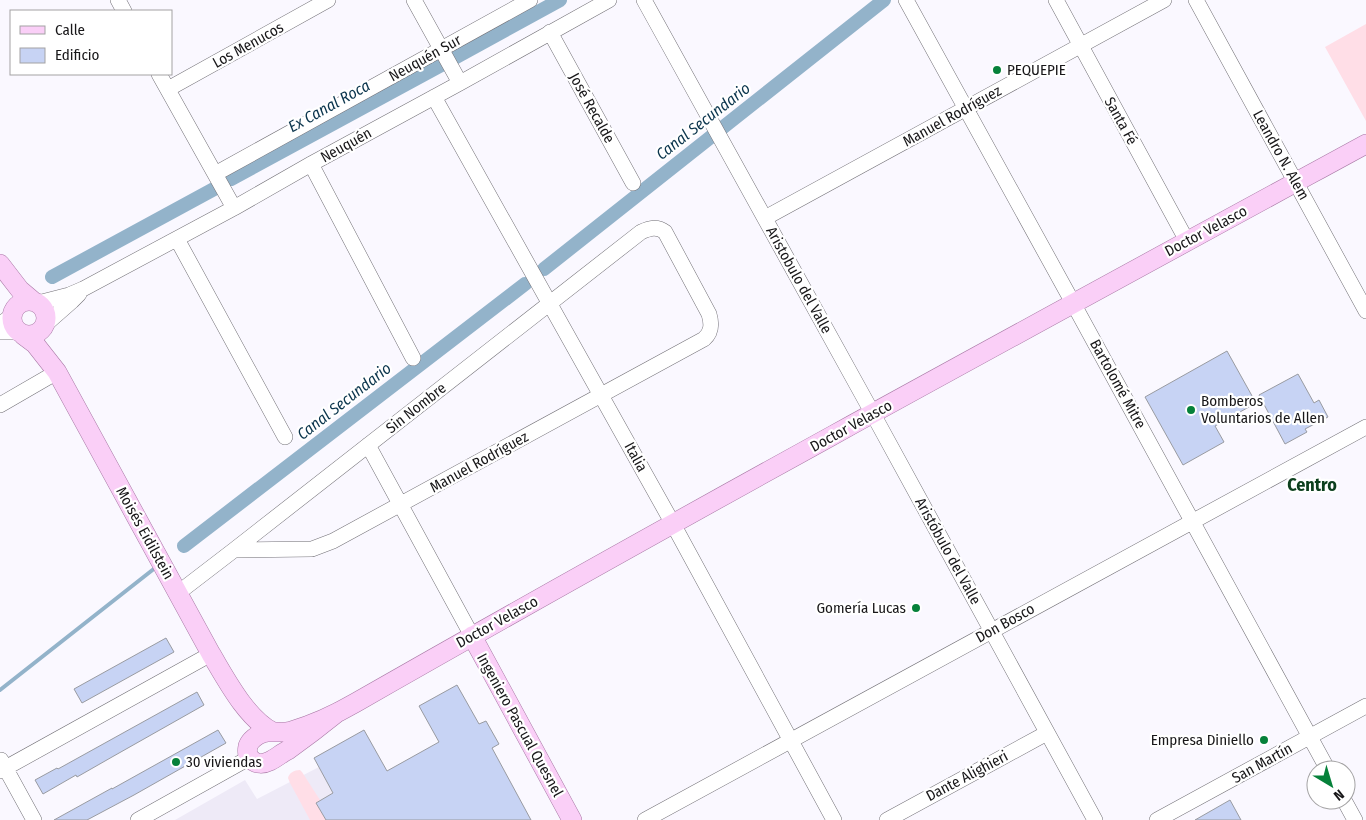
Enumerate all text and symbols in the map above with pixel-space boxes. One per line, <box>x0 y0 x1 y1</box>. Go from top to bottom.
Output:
legend <box>10 10 172 75</box>
street label: Los Menucos <box>209 18 287 72</box>
text: Calle <box>55 21 85 39</box>
street label: Neuquén Sur <box>386 30 465 85</box>
text: Edificio <box>55 46 100 64</box>
place label: PEQUEPIE <box>1007 61 1066 79</box>
marker: PEQUEPIE <box>991 64 1003 76</box>
street label: José Recalde <box>565 70 619 146</box>
water label: Ex Canal Roca <box>285 76 373 136</box>
water label: Canal Secundario <box>652 78 754 164</box>
street label: Manuel Rodríguez <box>900 82 1004 150</box>
street label: Santa Fé <box>1101 94 1141 148</box>
street label: Leandro N. Alem <box>1249 107 1313 203</box>
street label: Neuquén <box>317 124 375 166</box>
street label: Doctor Velasco <box>1162 202 1250 260</box>
street label: Aristobulo del Valle <box>762 223 836 337</box>
street label: Bartolomé Mitre <box>1086 336 1150 432</box>
water label: Canal Secundario <box>293 358 395 444</box>
street label: Sin Nombre <box>382 379 450 437</box>
place label: Bomberos Voluntarios de Allen <box>1201 392 1325 427</box>
street label: Doctor Velasco <box>807 396 895 456</box>
marker: Bomberos Voluntarios de Allen <box>1185 404 1197 416</box>
street label: Manuel Rodríguez <box>427 428 531 496</box>
street label: Italia <box>621 439 651 475</box>
district label: Centro <box>1287 474 1337 496</box>
street label: Moisés Eidilstein <box>112 484 178 582</box>
street label: Aristóbulo del Valle <box>911 494 985 608</box>
street label: Doctor Velasco <box>453 592 541 652</box>
place label: Gomería Lucas <box>816 599 906 617</box>
street label: Don Bosco <box>972 599 1038 647</box>
marker: Gomería Lucas <box>910 602 922 614</box>
street label: Ingeniero Pascual Quesnel <box>473 650 567 800</box>
place label: Empresa Diniello <box>1151 731 1254 749</box>
marker: Empresa Diniello <box>1258 734 1270 746</box>
street label: San Martín <box>1229 739 1295 787</box>
street label: Dante Alighieri <box>923 747 1011 805</box>
place label: 30 viviendas <box>186 753 262 771</box>
marker: 30 viviendas <box>170 756 182 768</box>
north arrow <box>1306 760 1356 810</box>
text: N <box>1330 786 1347 804</box>

